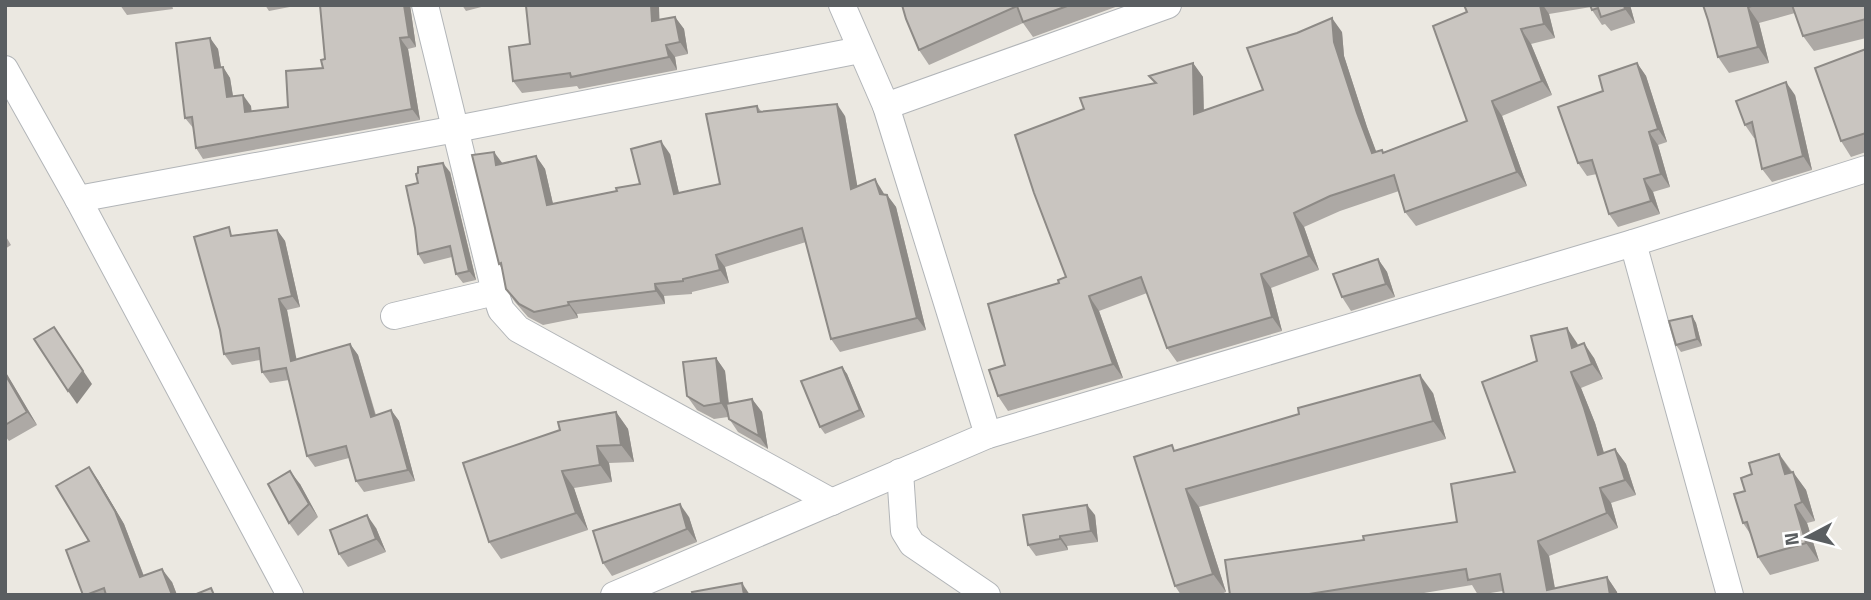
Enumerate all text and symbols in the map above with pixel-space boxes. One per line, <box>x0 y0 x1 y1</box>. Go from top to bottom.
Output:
north arrow <box>1773 502 1843 572</box>
text: N <box>1775 531 1806 547</box>

